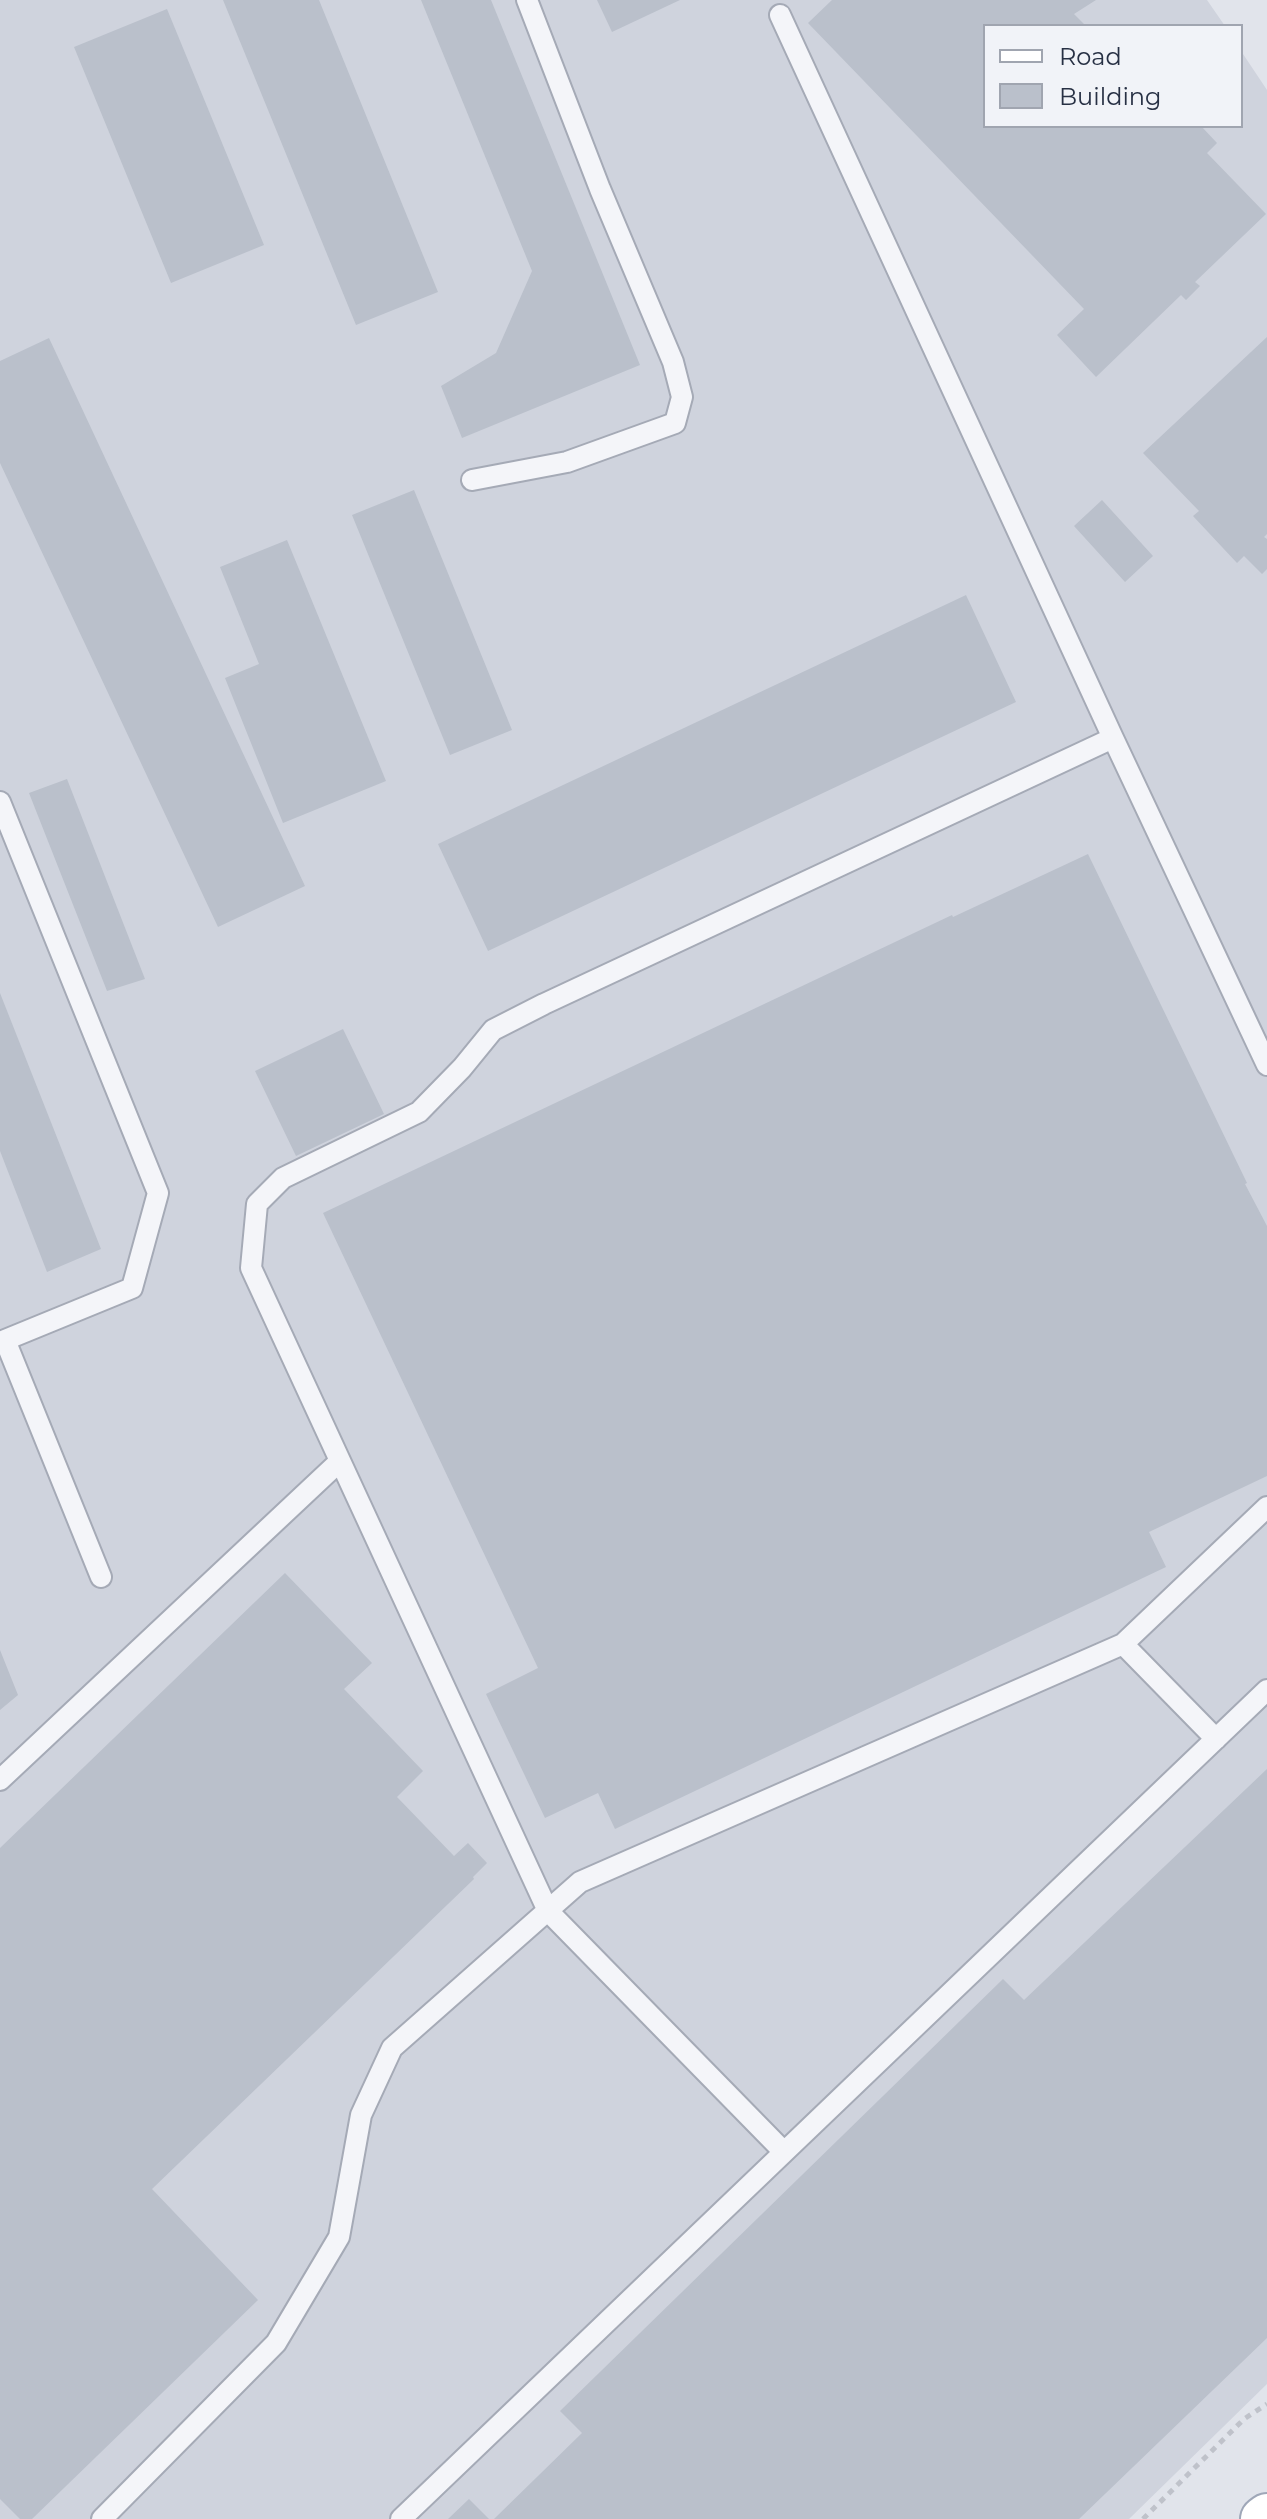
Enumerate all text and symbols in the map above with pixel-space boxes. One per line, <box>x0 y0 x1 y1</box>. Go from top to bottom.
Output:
legend <box>983 24 1243 128</box>
text: Road <box>1059 42 1122 71</box>
text: Building <box>1059 82 1162 111</box>

